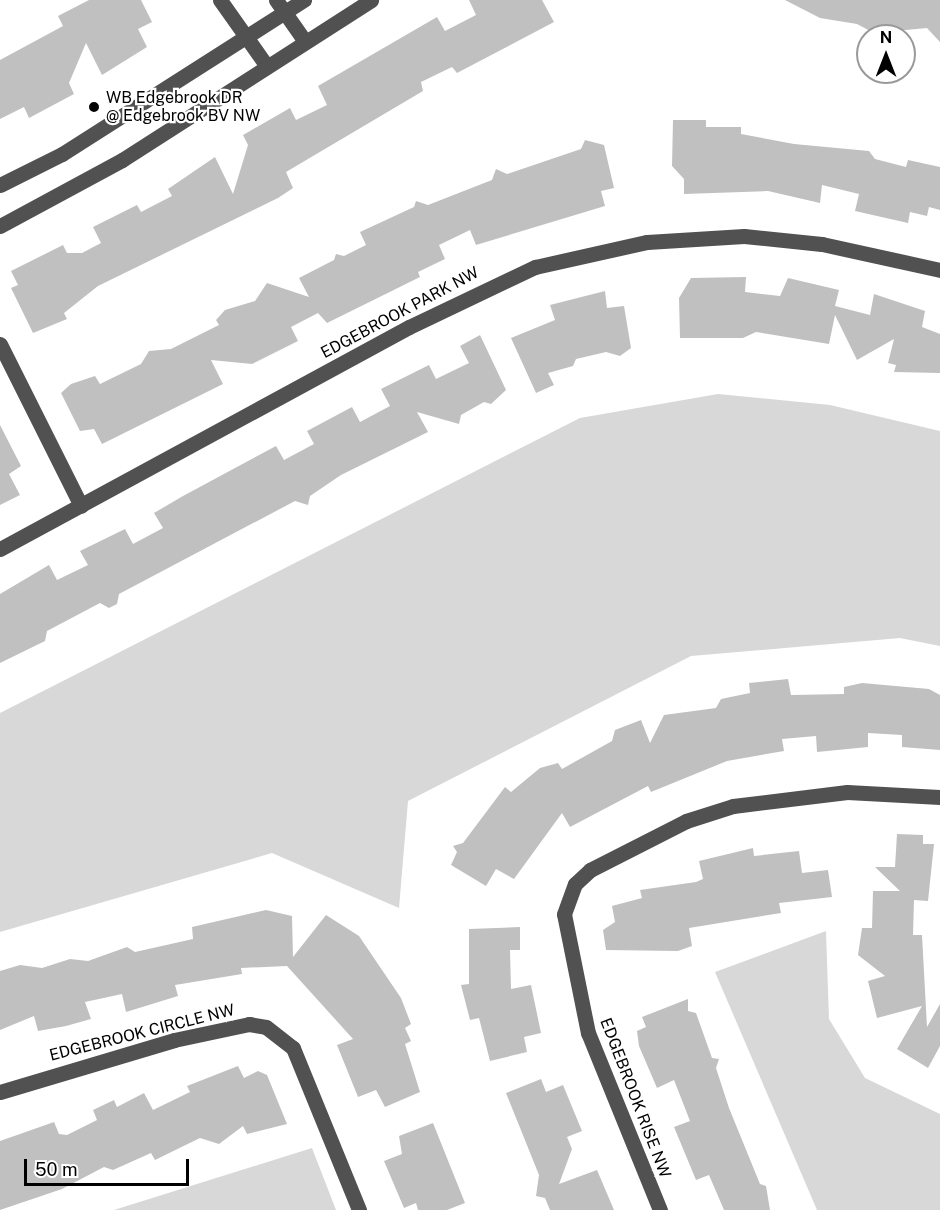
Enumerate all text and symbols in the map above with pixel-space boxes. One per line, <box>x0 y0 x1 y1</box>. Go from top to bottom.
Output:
north arrow <box>856 24 916 84</box>
text: N <box>880 28 892 47</box>
place label: WB Edgebrook DR @ Edgebrook BV NW <box>106 88 260 126</box>
marker: WB Edgebrook DR @ Edgebrook BV NW <box>87 100 101 114</box>
street label: EDGEBROOK PARK NW <box>318 263 482 363</box>
street label: EDGEBROOK CIRCLE NW <box>47 1001 237 1065</box>
street label: EDGEBROOK RISE NW <box>596 1015 674 1181</box>
scale bar <box>27 1147 192 1185</box>
text: 50 m <box>35 1159 78 1180</box>

